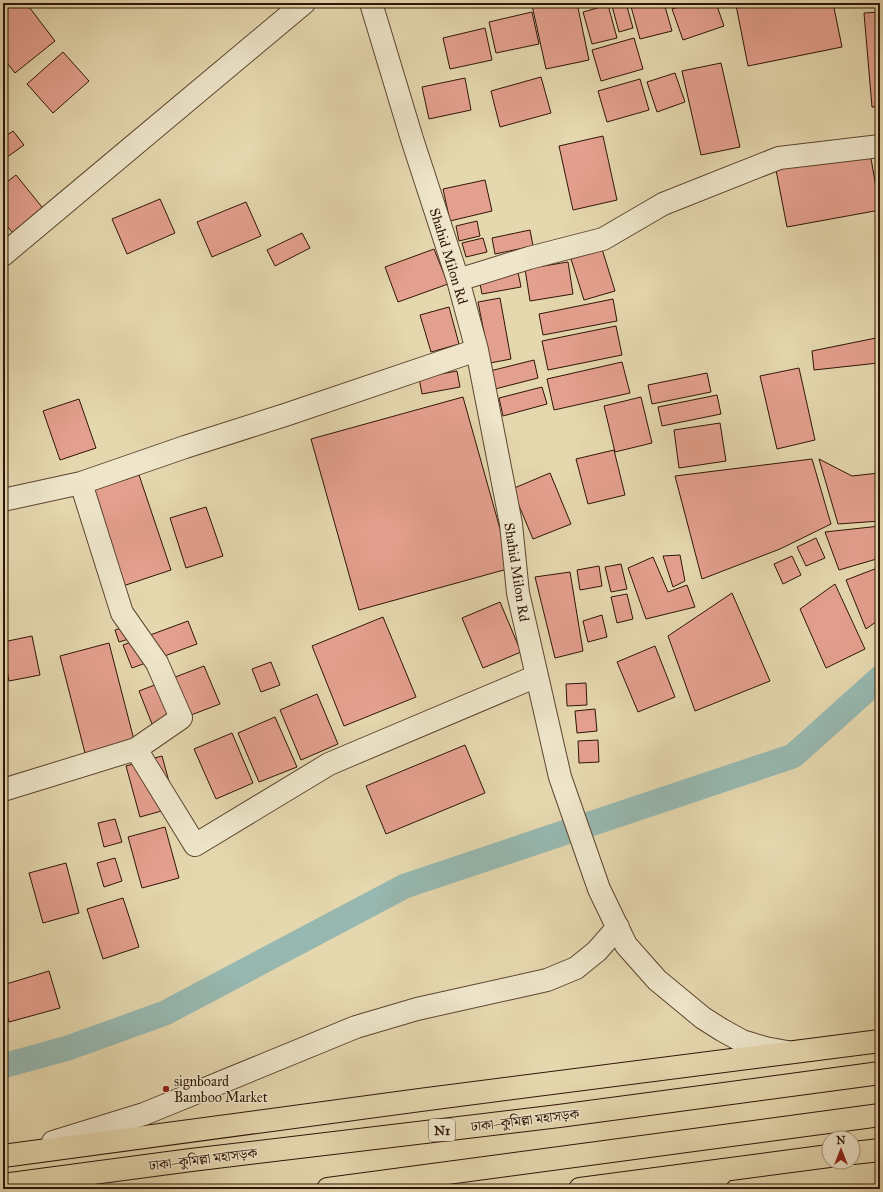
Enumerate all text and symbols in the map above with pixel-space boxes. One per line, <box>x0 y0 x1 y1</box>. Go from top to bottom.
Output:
street label: Shahid Milon Rd <box>426 206 471 306</box>
street label: Shahid Milon Rd <box>500 521 533 623</box>
place label: signboard Bamboo Market <box>174 1073 268 1106</box>
marker: signboard Bamboo Market <box>161 1084 171 1094</box>
street label: ঢাকা–কুমিল্লা মহাসড়ক <box>469 1105 581 1136</box>
road number: N1 <box>429 1119 455 1141</box>
north arrow <box>821 1130 861 1170</box>
text: N <box>836 1134 846 1147</box>
street label: ঢাকা–কুমিল্লা মহাসড়ক <box>147 1144 259 1175</box>

